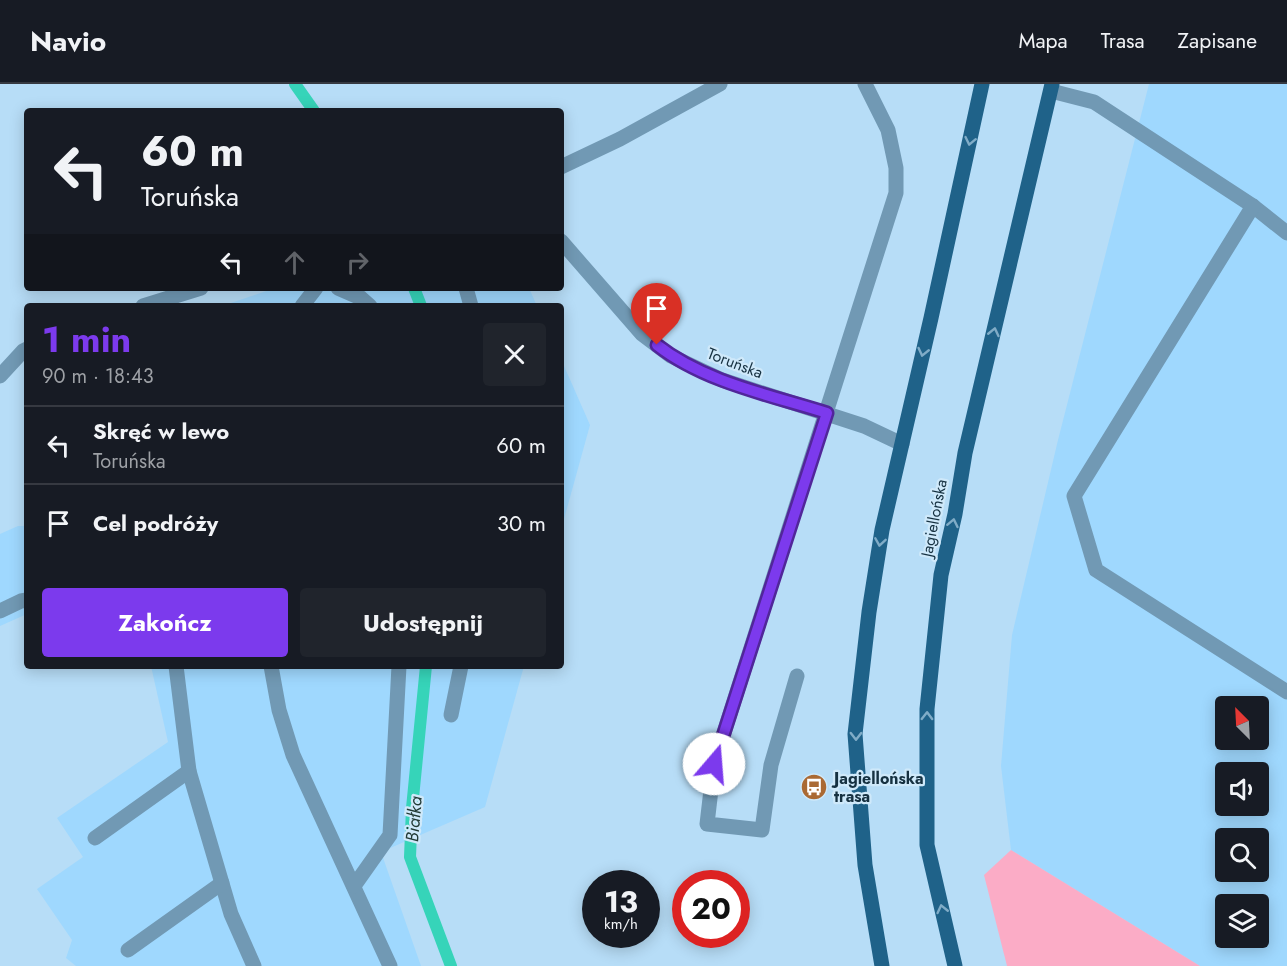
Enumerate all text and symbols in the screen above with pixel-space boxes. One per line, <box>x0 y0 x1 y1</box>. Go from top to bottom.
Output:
text: Navio <box>30 21 106 62</box>
text: Mapa <box>1018 26 1068 56</box>
text: Trasa <box>1101 26 1145 56</box>
text: Zapisane <box>1178 26 1257 56</box>
text: 60 m <box>141 121 244 182</box>
icon: left <box>42 132 120 210</box>
one-way arrow <box>964 136 977 146</box>
text: Toruńska <box>141 177 239 216</box>
icon: left <box>215 246 248 279</box>
icon: ahead <box>278 246 311 279</box>
icon: right <box>341 246 374 279</box>
pin <box>631 283 682 345</box>
icon: arrive <box>640 292 673 325</box>
text: 1 min <box>42 313 131 365</box>
button: close <box>483 323 546 386</box>
one-way arrow <box>986 327 999 337</box>
street label: Toruńska <box>704 342 766 384</box>
one-way arrow <box>918 347 931 357</box>
text: 90 m · 18:43 <box>42 362 154 391</box>
text: Skręć w lewo <box>93 415 229 447</box>
icon: left <box>42 429 75 462</box>
text: 60 m <box>496 429 546 461</box>
text: Toruńska <box>93 447 166 476</box>
street label: Jagiellońska <box>915 477 953 561</box>
icon: arrive <box>42 507 75 540</box>
text: Cel podróży <box>93 507 218 539</box>
text: 30 m <box>497 507 546 539</box>
one-way arrow <box>946 518 959 528</box>
one-way arrow <box>875 538 887 547</box>
button: Zakończ <box>42 588 288 657</box>
button: Udostępnij <box>300 588 546 657</box>
north arrow <box>1215 696 1269 750</box>
map controls <box>1215 696 1269 948</box>
one-way arrow <box>921 711 933 720</box>
one-way arrow <box>850 731 862 740</box>
position arrow <box>682 732 746 796</box>
button: sound <box>1215 762 1269 816</box>
place label: Jagiellońska trasa <box>831 767 924 808</box>
bus stop icon: Jagiellońska trasa <box>799 772 829 802</box>
water label: Białka <box>399 795 429 843</box>
button: search <box>1215 828 1269 882</box>
speed limit sign: 20 <box>672 870 750 948</box>
text: 13 <box>604 880 638 923</box>
button: layers <box>1215 894 1269 948</box>
one-way arrow <box>936 904 949 914</box>
text: km/h <box>604 913 638 935</box>

